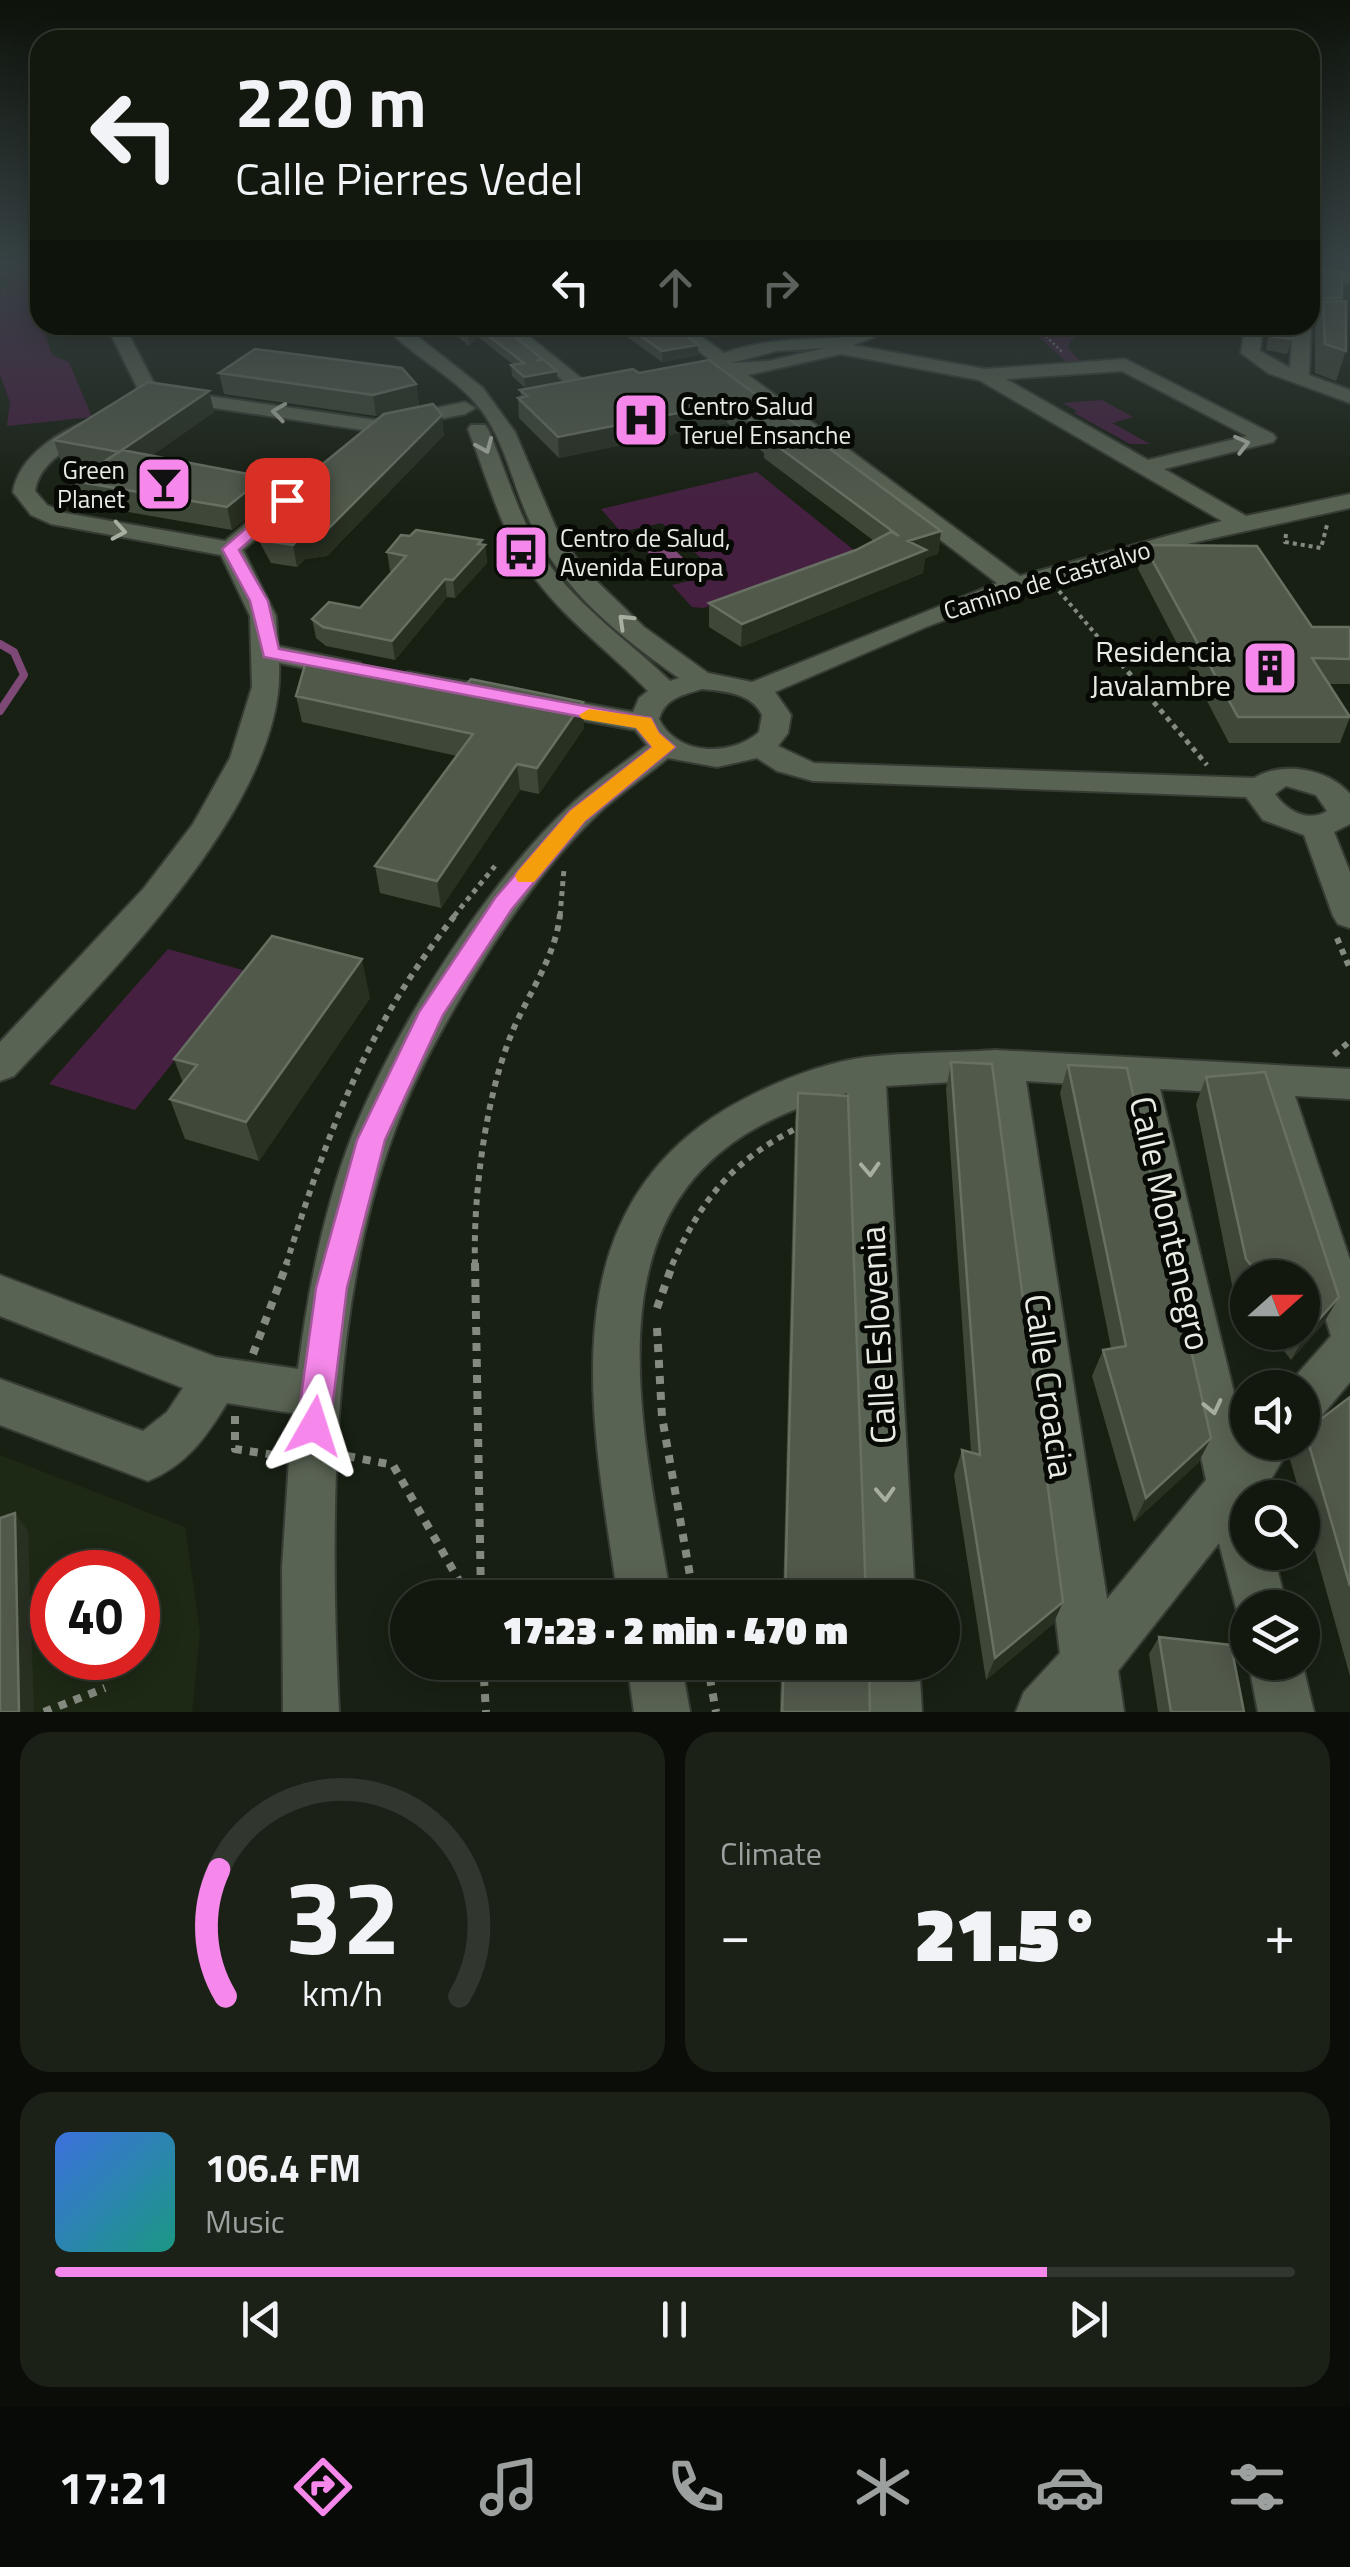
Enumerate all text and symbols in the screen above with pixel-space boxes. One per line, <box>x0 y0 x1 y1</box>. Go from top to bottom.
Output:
text: 220 m <box>235 48 427 154</box>
icon: left <box>70 70 200 200</box>
text: Calle Pierres Vedel <box>235 144 583 212</box>
icon: left <box>543 260 598 315</box>
icon: ahead <box>648 260 703 315</box>
icon: right <box>753 260 808 315</box>
place label: Centro Salud Teruel Ensanche <box>680 387 851 454</box>
hospital icon: Centro Salud Teruel Ensanche <box>611 390 671 450</box>
one-way arrow <box>271 402 287 423</box>
one-way arrow <box>1233 435 1250 456</box>
one-way arrow <box>473 436 493 453</box>
place label: Green Planet <box>57 451 125 518</box>
bar icon: Green Planet <box>134 454 194 514</box>
pin <box>245 458 330 543</box>
icon: arrive <box>260 473 315 528</box>
place label: Centro de Salud, Avenida Europa <box>560 519 730 586</box>
one-way arrow <box>111 520 127 541</box>
bus stop icon: Centro de Salud, Avenida Europa <box>491 522 551 582</box>
street label: Camino de Castralvo <box>939 530 1155 630</box>
one-way arrow <box>618 615 636 633</box>
place label: Residencia Javalambre <box>1090 628 1231 708</box>
building icon: Residencia Javalambre <box>1240 638 1300 698</box>
street label: Calle Montenegro <box>1116 1091 1226 1355</box>
one-way arrow <box>859 1162 880 1178</box>
street label: Calle Eslovenia <box>844 1225 910 1445</box>
north arrow <box>1230 1260 1320 1350</box>
map controls <box>1230 1260 1320 1680</box>
street label: Calle Croacia <box>1010 1291 1090 1481</box>
button: sound <box>1230 1370 1320 1460</box>
position arrow <box>262 1374 366 1478</box>
one-way arrow <box>1201 1398 1222 1415</box>
button: search <box>1230 1480 1320 1570</box>
one-way arrow <box>874 1486 895 1502</box>
speed limit sign: 40 <box>30 1550 160 1680</box>
button: layers <box>1230 1590 1320 1680</box>
text: 17:23 · 2 min · 470 m <box>502 1601 848 1659</box>
text: Climate <box>720 1829 822 1877</box>
text: 32 <box>284 1836 401 1994</box>
text: 21.5° <box>914 1876 1101 1990</box>
text: − <box>720 1892 751 1975</box>
text: + <box>1264 1892 1295 1975</box>
text: km/h <box>302 1965 383 2020</box>
text: 106.4 FM <box>205 2139 361 2197</box>
text: Music <box>205 2197 285 2245</box>
icon: previous <box>234 2292 289 2347</box>
icon: pause <box>647 2292 702 2347</box>
icon: next <box>1061 2292 1116 2347</box>
icon: directions <box>288 2452 358 2522</box>
icon: music <box>474 2452 544 2522</box>
icon: phone <box>661 2452 731 2522</box>
icon: climate <box>848 2452 918 2522</box>
icon: car <box>1035 2452 1105 2522</box>
icon: filters <box>1222 2452 1292 2522</box>
text: 17:21 <box>58 2453 171 2521</box>

